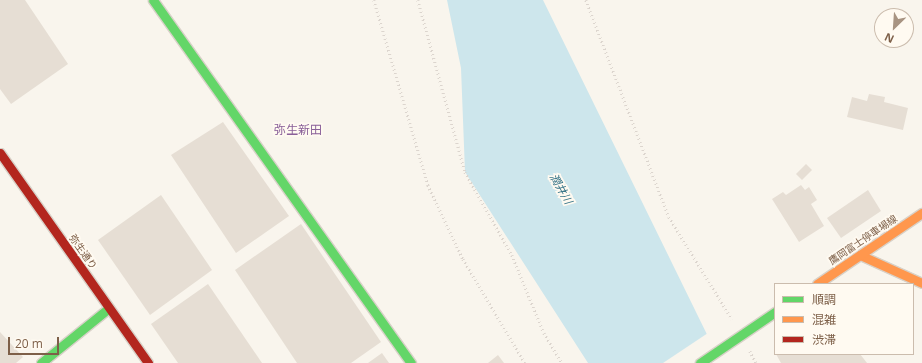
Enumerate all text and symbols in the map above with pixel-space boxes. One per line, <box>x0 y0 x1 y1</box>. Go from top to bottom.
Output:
north arrow <box>874 8 914 48</box>
text: N <box>882 30 896 47</box>
district label: 弥生新田 <box>274 123 322 137</box>
water label: 潤井川 <box>547 171 575 207</box>
street label: 鷹岡富士停車場線 <box>826 213 900 267</box>
street label: 弥生通り <box>67 232 99 272</box>
legend <box>774 283 914 355</box>
text: 順調 <box>812 291 836 308</box>
text: 混雑 <box>812 311 836 328</box>
scale bar <box>10 329 61 355</box>
text: 渋滞 <box>812 331 836 348</box>
text: 20 m <box>15 335 43 352</box>

